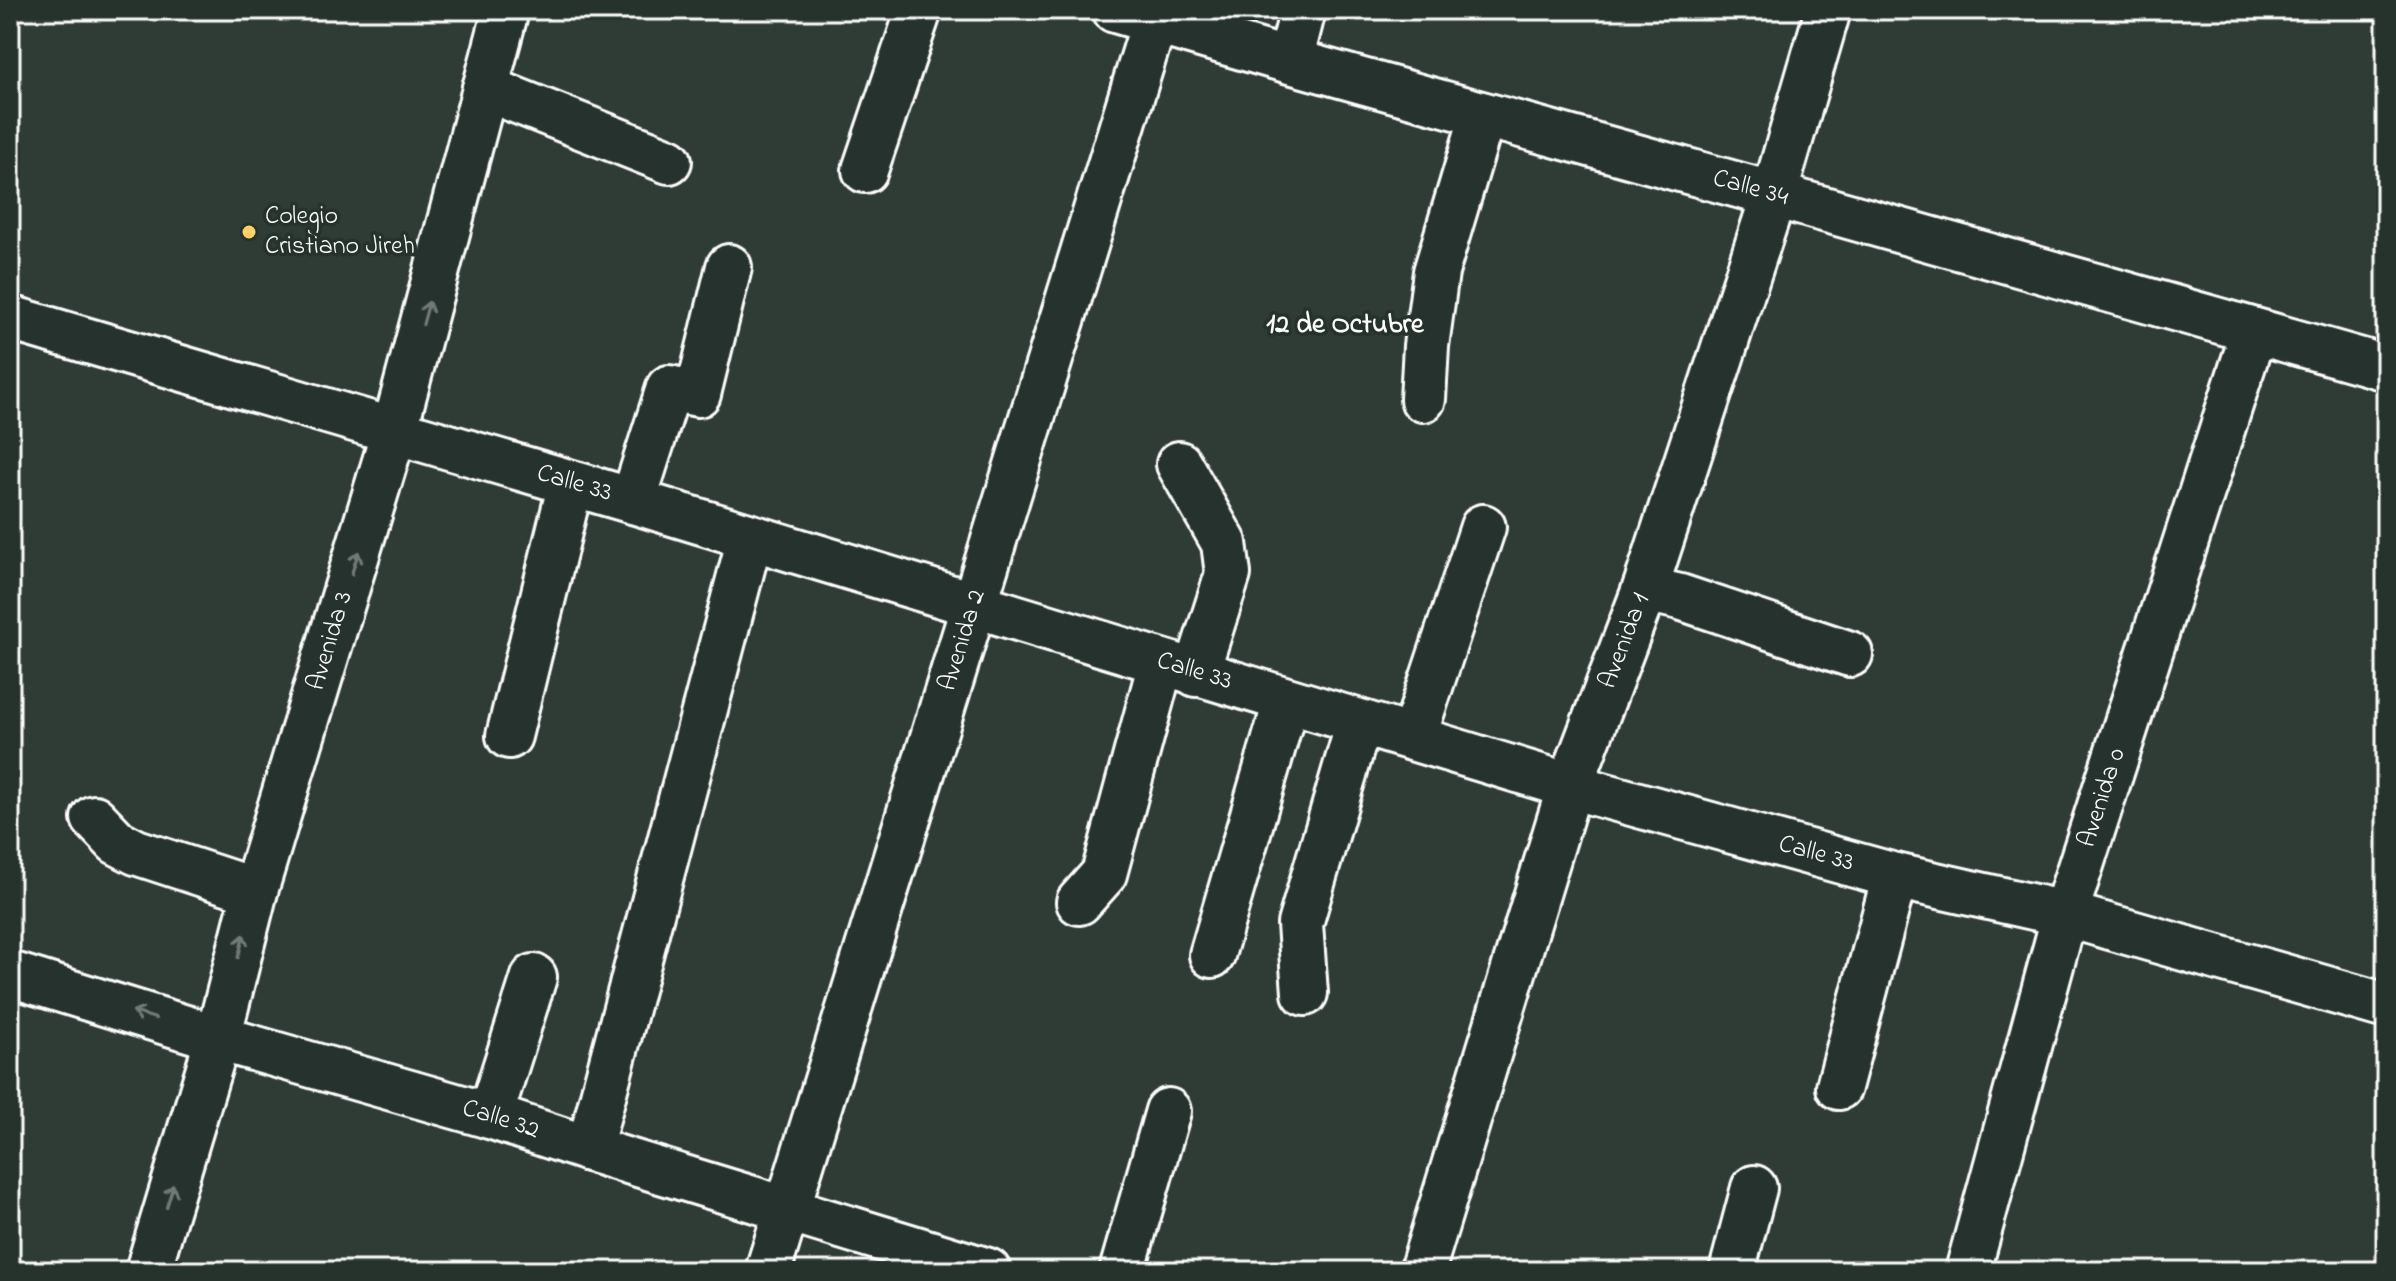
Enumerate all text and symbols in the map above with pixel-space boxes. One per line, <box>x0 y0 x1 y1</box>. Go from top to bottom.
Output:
street label: Calle 34 <box>1708 160 1793 217</box>
place label: Colegio Cristiano Jireh <box>265 198 415 266</box>
marker: Colegio Cristiano Jireh <box>240 223 258 241</box>
one-way arrow <box>419 300 434 326</box>
district label: 12 de Octubre <box>1266 305 1425 346</box>
street label: Calle 33 <box>532 455 616 513</box>
one-way arrow <box>348 550 363 576</box>
street label: Avenida 2 <box>929 585 997 696</box>
street label: Avenida 3 <box>298 587 364 695</box>
street label: Avenida 1 <box>1590 588 1661 694</box>
street label: Calle 33 <box>1152 642 1237 701</box>
street label: Avenida 0 <box>2069 743 2137 852</box>
street label: Calle 33 <box>1774 826 1858 883</box>
one-way arrow <box>235 934 250 960</box>
one-way arrow <box>131 1007 157 1022</box>
street label: Calle 32 <box>458 1090 544 1150</box>
one-way arrow <box>163 1184 178 1210</box>

